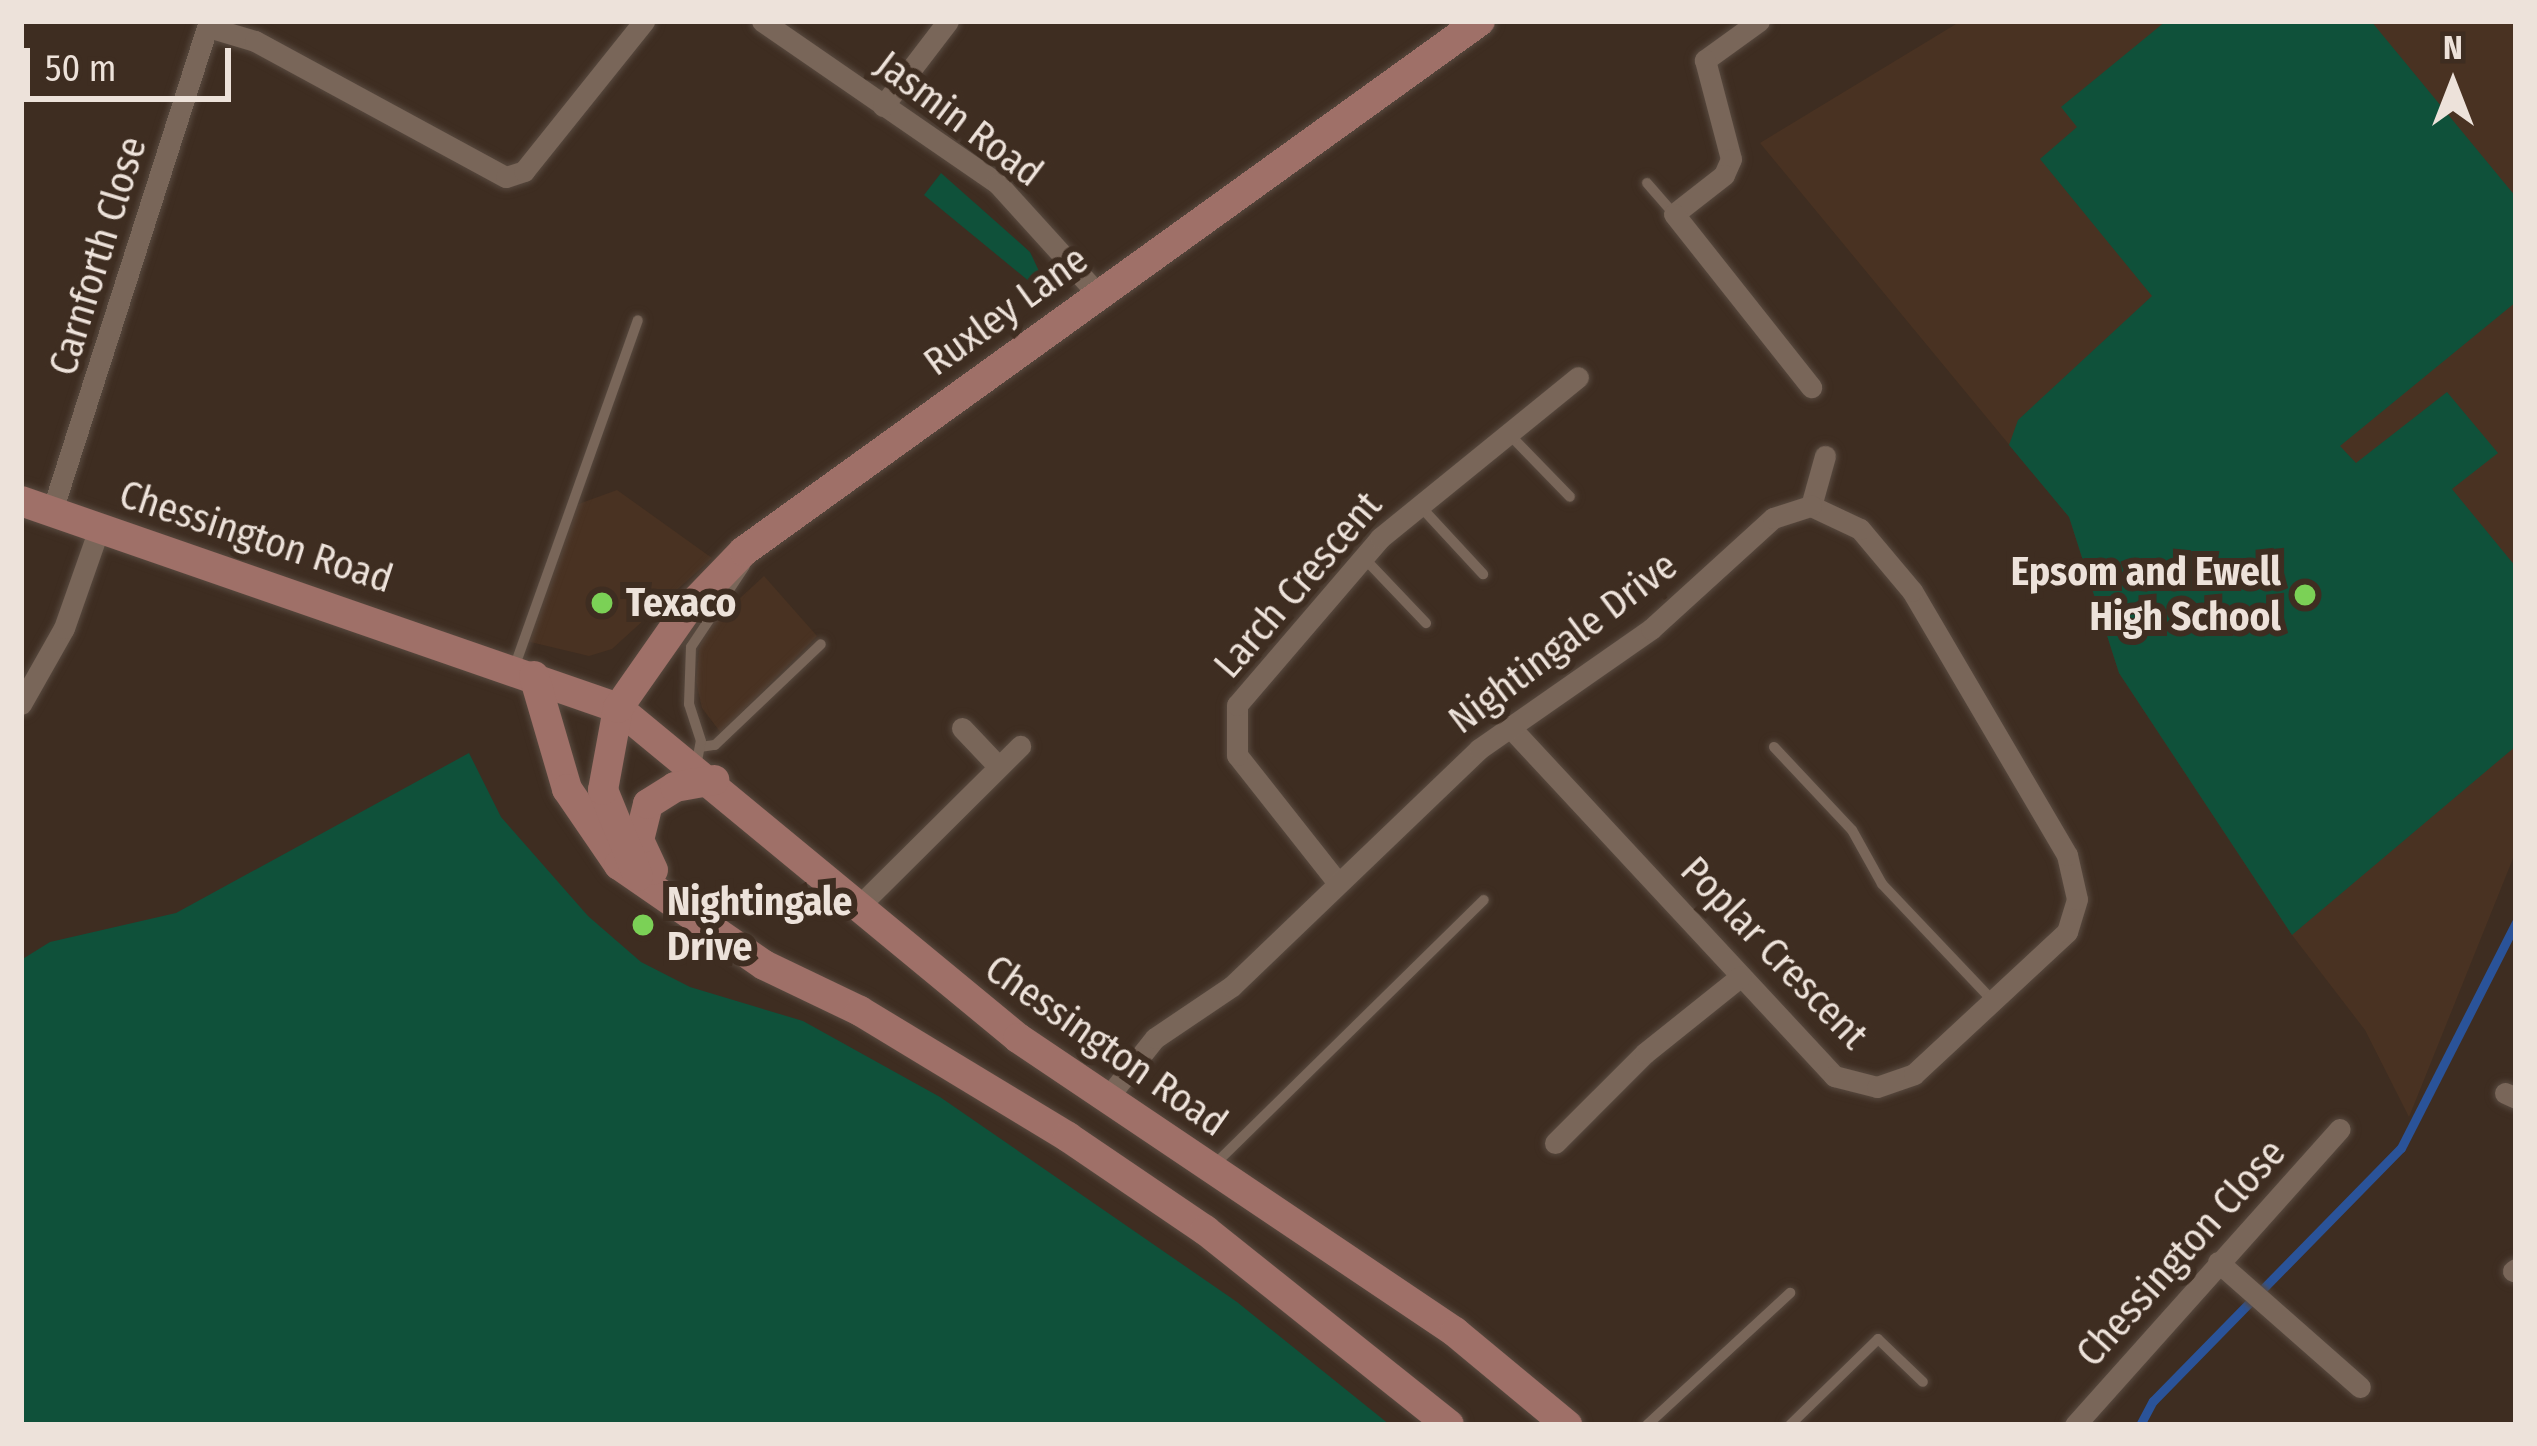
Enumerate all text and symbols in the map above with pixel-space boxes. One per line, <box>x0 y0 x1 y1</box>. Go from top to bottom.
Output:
scale bar <box>30 24 237 98</box>
north arrow <box>2393 24 2513 144</box>
text: N <box>2443 28 2463 68</box>
street label: Jasmin Road <box>866 41 1052 197</box>
text: 50 m <box>45 47 116 91</box>
street label: Carnforth Close <box>40 131 156 381</box>
street label: Ruxley Lane <box>915 236 1097 386</box>
street label: Chessington Road <box>114 471 398 603</box>
street label: Larch Crescent <box>1204 482 1392 688</box>
street label: Nightingale Drive <box>1440 542 1686 744</box>
place label: Epsom and Ewell High School <box>2011 550 2281 641</box>
place label: Texaco <box>626 580 736 626</box>
marker: Epsom and Ewell High School <box>2292 582 2318 608</box>
marker: Texaco <box>589 590 615 616</box>
street label: Poplar Crescent <box>1671 847 1877 1059</box>
place label: Nightingale Drive <box>667 880 852 971</box>
marker: Nightingale Drive <box>630 912 656 938</box>
street label: Chessington Road <box>976 945 1236 1147</box>
street label: Chessington Close <box>2067 1130 2295 1376</box>

